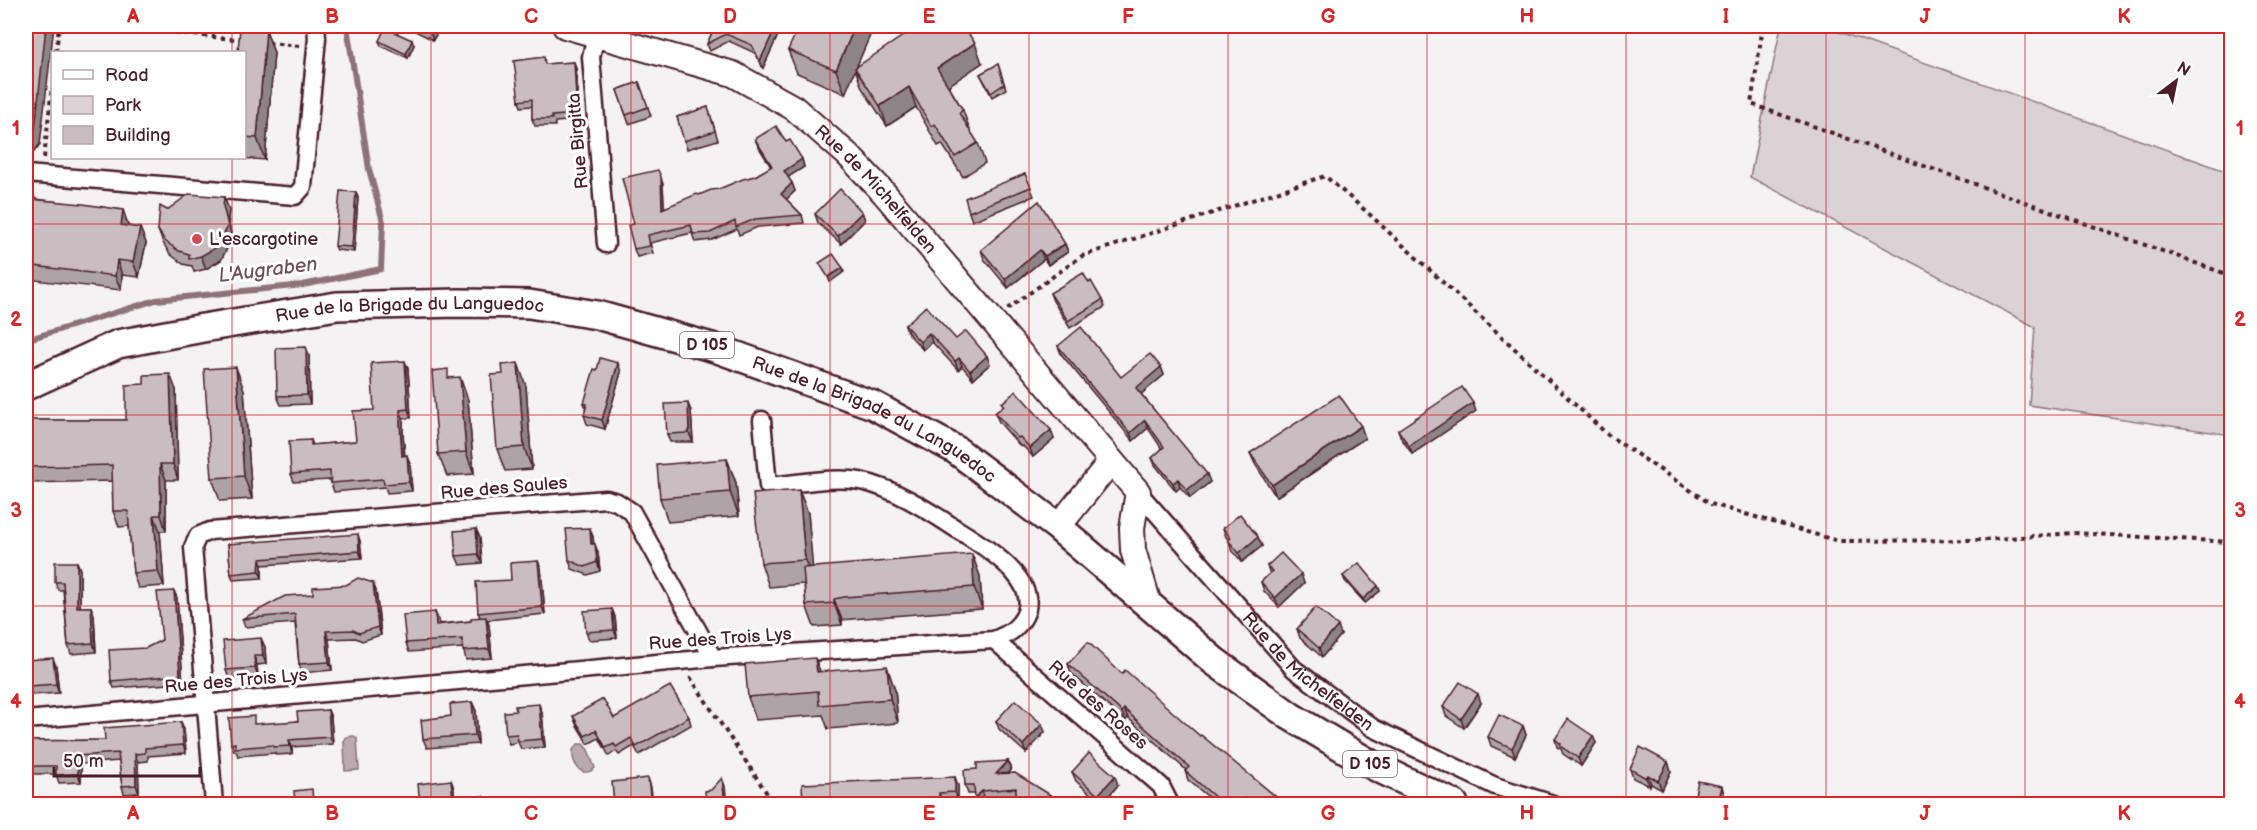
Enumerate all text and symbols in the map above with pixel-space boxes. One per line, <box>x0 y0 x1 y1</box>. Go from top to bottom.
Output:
text: A <box>126 5 140 29</box>
text: B <box>325 5 339 29</box>
text: C <box>524 5 538 29</box>
text: D <box>723 5 737 29</box>
text: E <box>923 5 936 29</box>
text: F <box>1122 5 1134 29</box>
text: G <box>1321 5 1336 29</box>
text: H <box>1520 5 1534 29</box>
text: I <box>1723 5 1729 29</box>
text: J <box>1920 5 1932 29</box>
text: K <box>2117 5 2131 29</box>
legend <box>51 51 246 159</box>
north arrow <box>2146 51 2206 111</box>
text: N <box>2173 58 2193 81</box>
text: Road <box>105 65 149 86</box>
street label: Rue Birgitta <box>563 92 593 190</box>
text: Park <box>105 95 141 116</box>
text: 1 <box>12 117 20 141</box>
text: 1 <box>2236 117 2244 141</box>
street label: Rue de Michelfelden <box>810 120 941 258</box>
text: Building <box>105 125 171 146</box>
place label: L'escargotine <box>209 229 318 250</box>
marker: L'escargotine <box>190 232 204 246</box>
water label: L'Augraben <box>217 252 319 288</box>
street label: Rue de la Brigade du Languedoc <box>274 292 546 326</box>
text: 2 <box>10 308 22 332</box>
text: 2 <box>2234 308 2246 332</box>
road number: D 105 <box>680 332 734 358</box>
street label: Rue de la Brigade du Languedoc <box>749 352 1000 487</box>
street label: Rue des Saules <box>440 472 568 504</box>
text: 3 <box>10 499 22 523</box>
text: 3 <box>2234 499 2246 523</box>
street label: Rue de Michelfelden <box>1238 608 1378 735</box>
street label: Rue des Trois Lys <box>648 624 792 654</box>
street label: Rue des Roses <box>1044 656 1152 754</box>
street label: Rue des Trois Lys <box>164 664 308 698</box>
text: 4 <box>10 690 22 714</box>
text: 4 <box>2234 690 2246 714</box>
scale bar <box>54 740 200 778</box>
text: 50 m <box>63 751 104 772</box>
road number: D 105 <box>1343 751 1397 777</box>
text: A <box>126 802 140 826</box>
text: B <box>325 802 339 826</box>
text: C <box>524 802 538 826</box>
text: D <box>723 802 737 826</box>
text: E <box>923 802 936 826</box>
text: F <box>1122 802 1134 826</box>
text: G <box>1321 802 1336 826</box>
text: H <box>1520 802 1534 826</box>
text: I <box>1723 802 1729 826</box>
text: J <box>1920 802 1932 826</box>
text: K <box>2117 802 2131 826</box>

